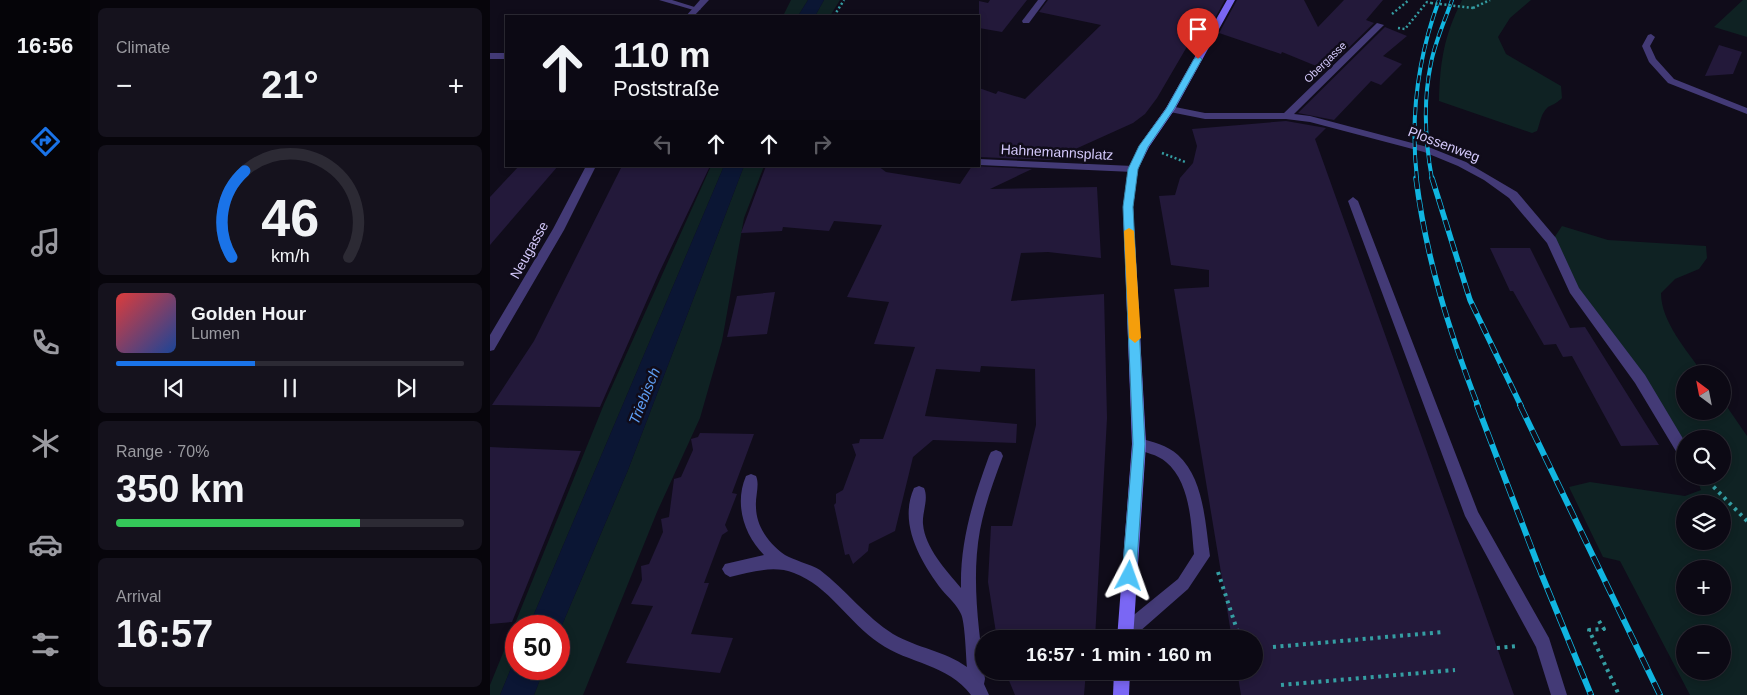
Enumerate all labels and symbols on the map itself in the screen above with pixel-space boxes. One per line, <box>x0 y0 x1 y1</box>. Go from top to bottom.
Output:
pin <box>1177 8 1219 59</box>
street label: Obergasse <box>1301 39 1349 85</box>
street label: Plossenweg <box>1406 123 1482 165</box>
street label: Hahnemannsplatz <box>1000 141 1114 163</box>
street label: Neugasse <box>507 218 551 281</box>
water label: Triebisch <box>625 365 663 427</box>
north arrow <box>1676 365 1731 420</box>
position arrow <box>1102 549 1154 601</box>
speed limit sign: 50 <box>505 615 570 680</box>

